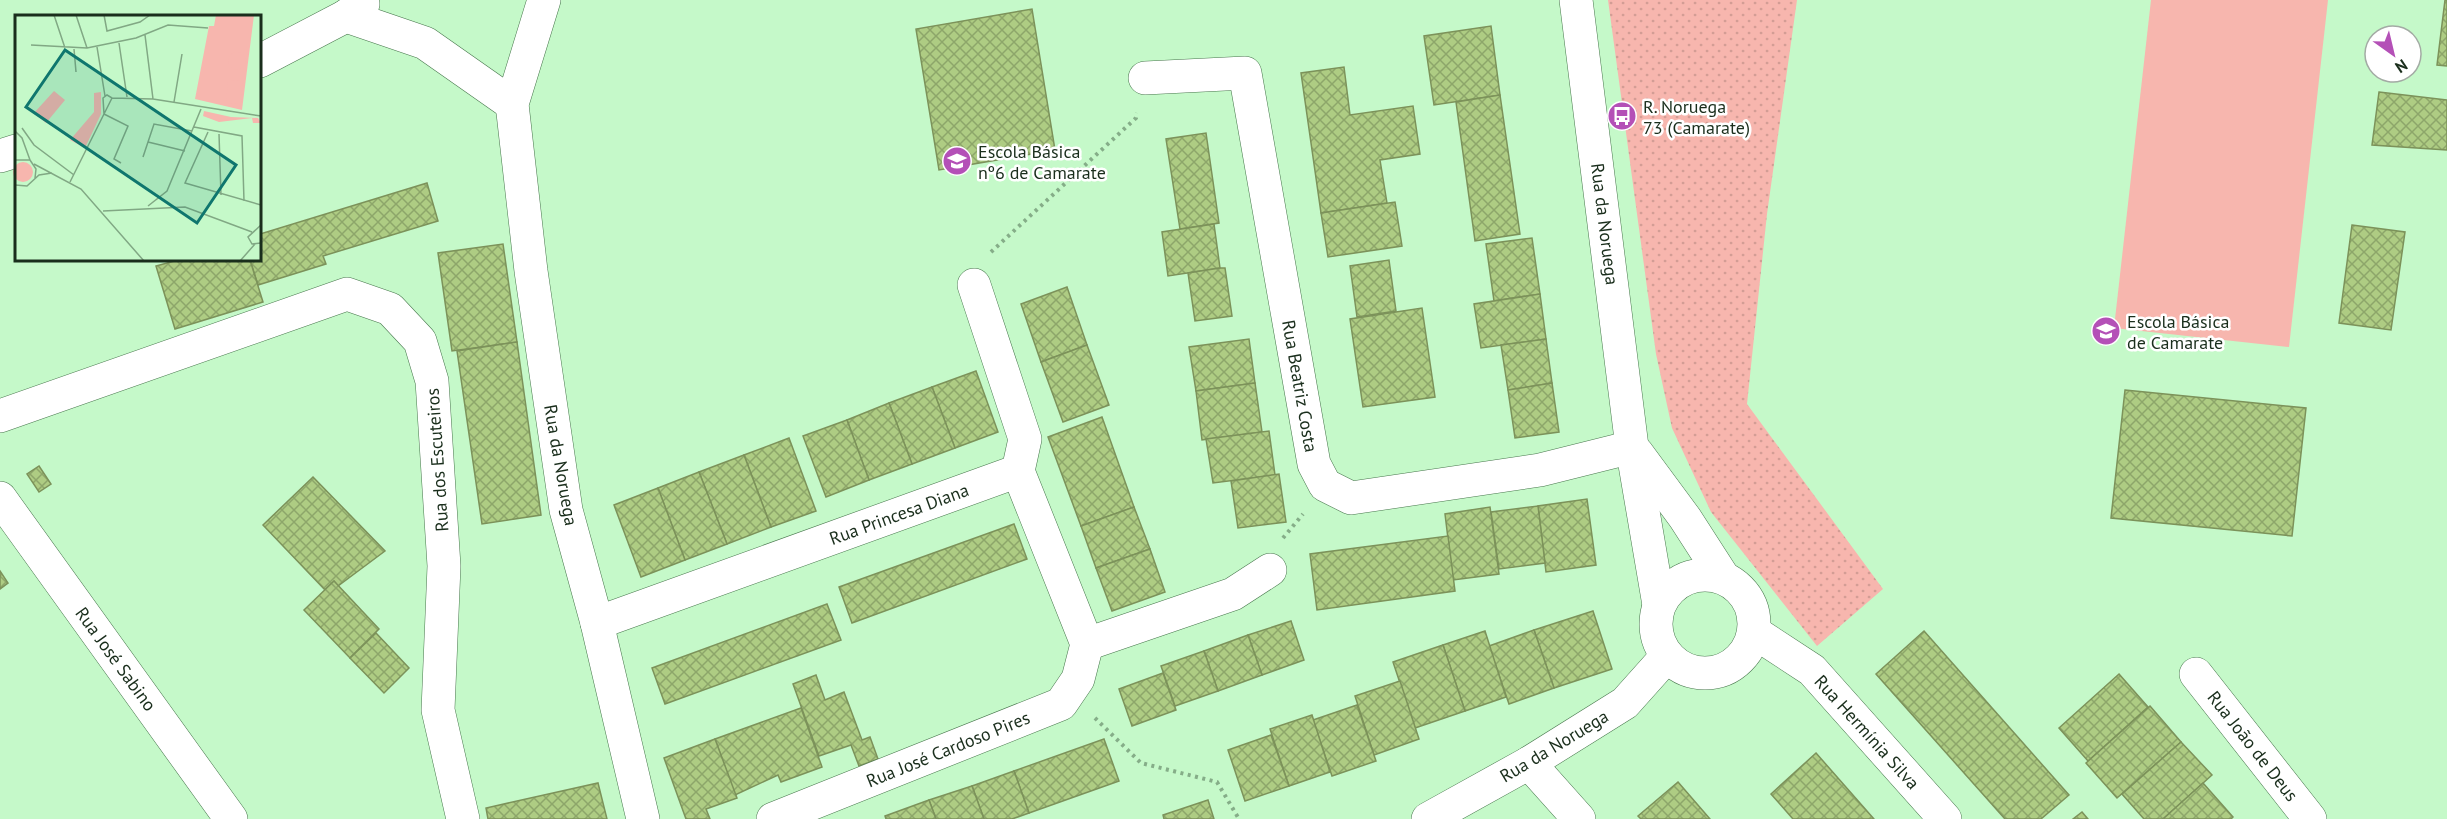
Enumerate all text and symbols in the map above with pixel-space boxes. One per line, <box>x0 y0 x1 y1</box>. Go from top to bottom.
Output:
inset map <box>15 15 261 261</box>
north arrow <box>2363 24 2423 84</box>
text: N <box>2391 55 2411 78</box>
place label: R. Noruega 73 (Camarate) <box>1643 95 1750 139</box>
bus stop icon: R. Noruega 73 (Camarate) <box>1606 100 1638 132</box>
place label: Escola Básica nº6 de Camarate <box>978 140 1106 184</box>
school or university icon: Escola Básica nº6 de Camarate <box>941 145 973 177</box>
street label: Rua da Noruega <box>1586 162 1624 286</box>
place label: Escola Básica de Camarate <box>2127 310 2229 354</box>
school or university icon: Escola Básica de Camarate <box>2090 315 2122 347</box>
street label: Rua Beatriz Costa <box>1277 318 1323 454</box>
street label: Rua dos Escuteiros <box>421 387 453 533</box>
street label: Rua da Noruega <box>539 403 583 527</box>
street label: Rua Princesa Diana <box>826 478 972 550</box>
street label: Rua José Sabino <box>71 603 161 715</box>
street label: Rua Hermínia Silva <box>1809 670 1925 794</box>
street label: Rua João de Deus <box>2203 686 2303 806</box>
street label: Rua da Noruega <box>1496 705 1612 787</box>
street label: Rua José Cardoso Pires <box>863 706 1033 792</box>

